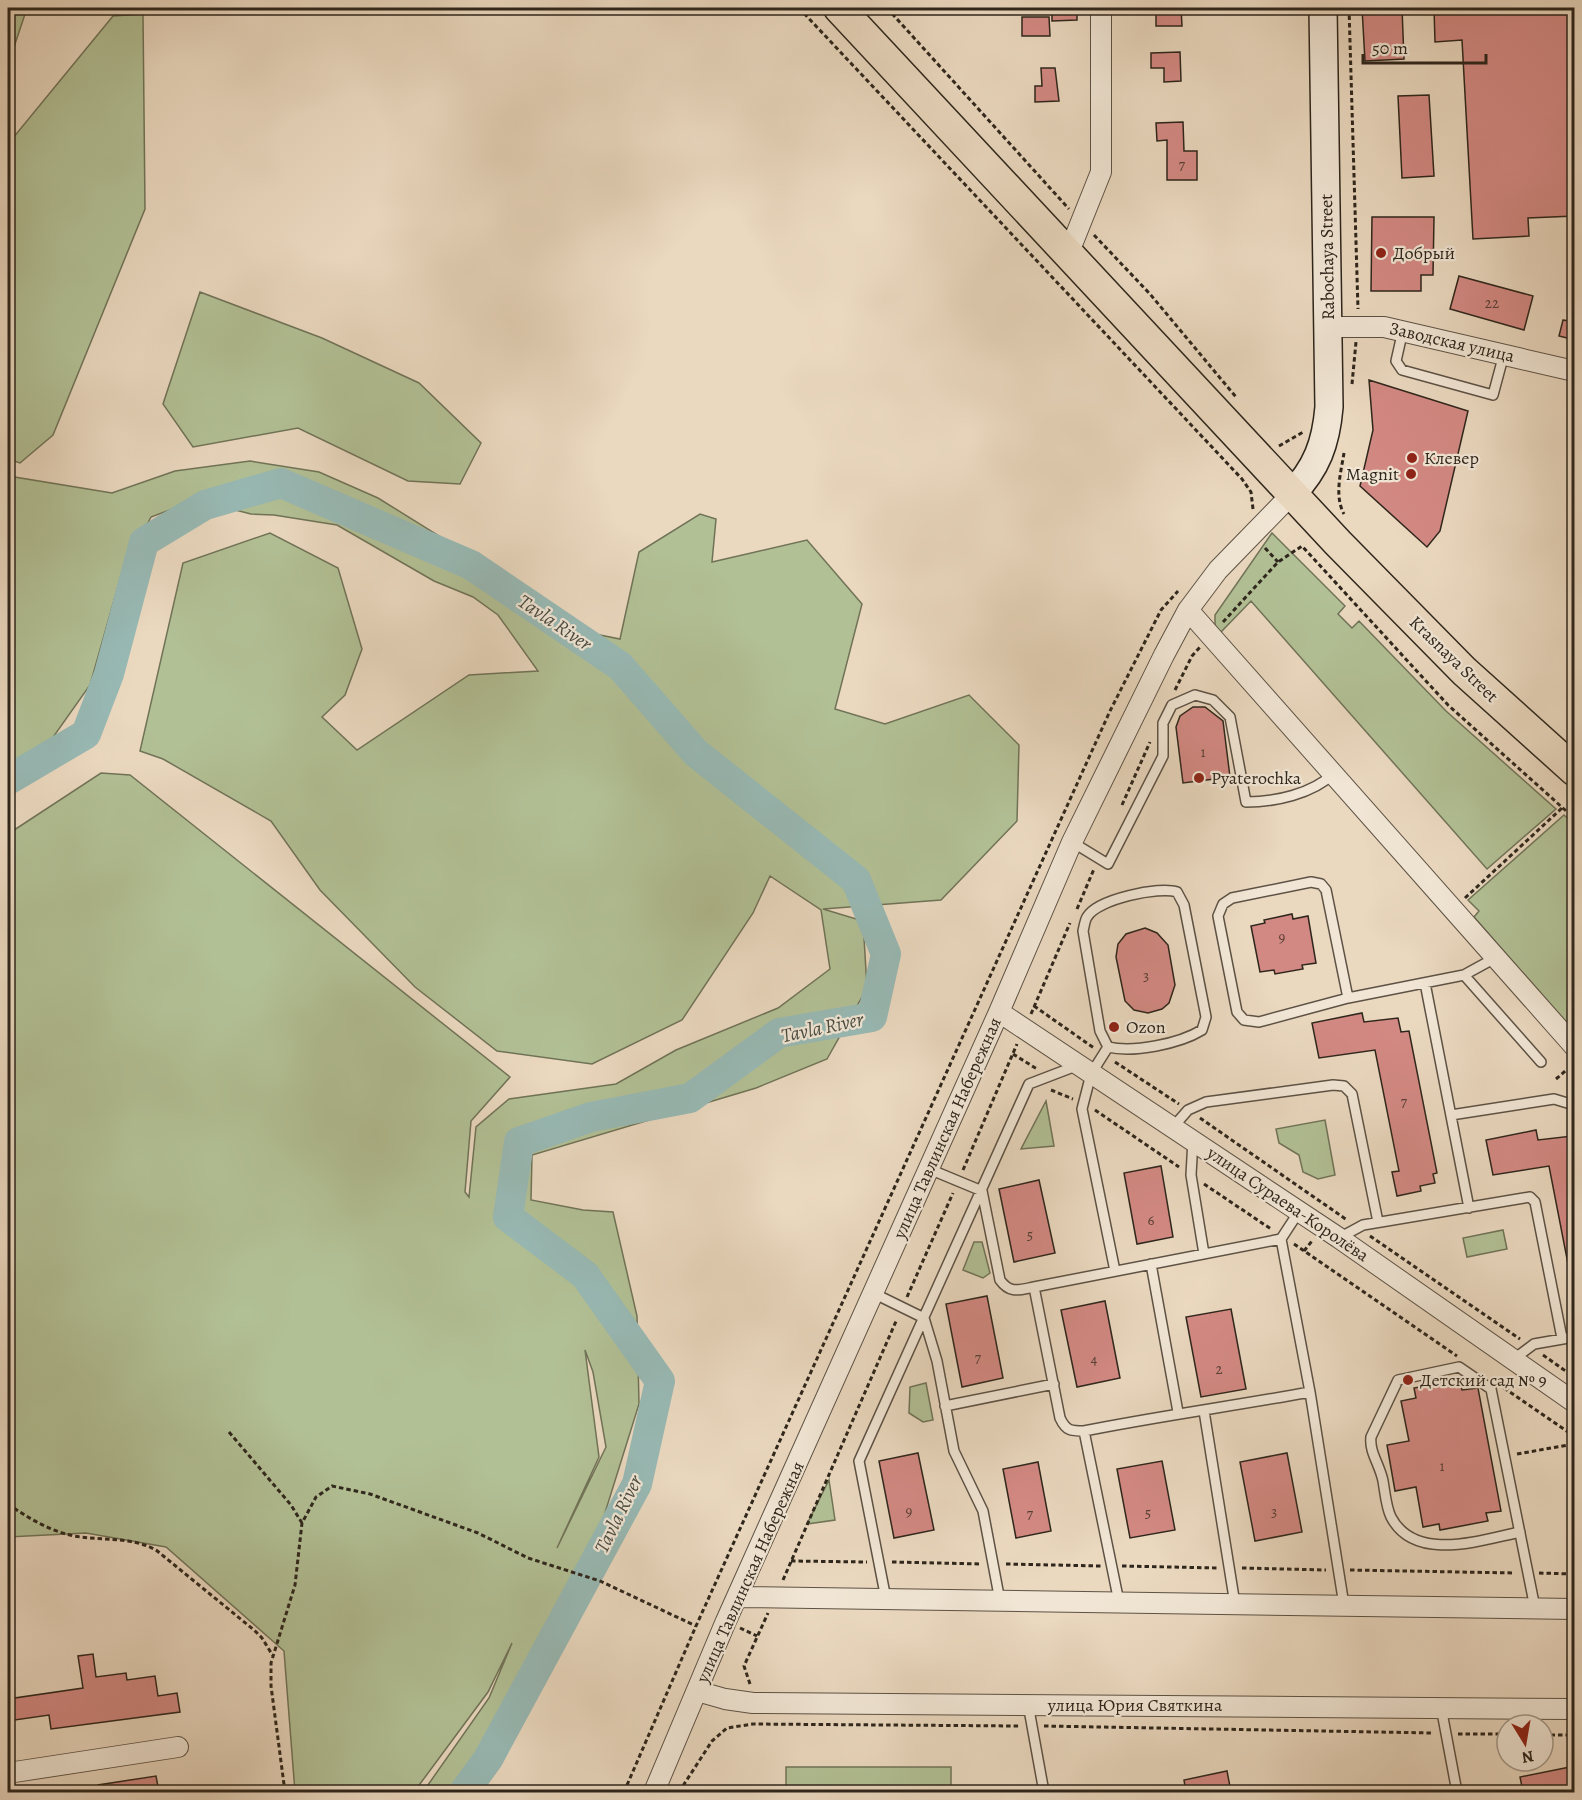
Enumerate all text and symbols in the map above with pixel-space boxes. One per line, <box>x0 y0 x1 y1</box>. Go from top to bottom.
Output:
scale bar <box>1363 27 1486 65</box>
text: 50 m <box>1372 36 1408 60</box>
house number: 7 <box>1179 155 1186 175</box>
street label: Rabochaya Street <box>1314 194 1340 320</box>
place label: Добрый <box>1393 241 1455 265</box>
marker: Добрый <box>1374 246 1388 260</box>
house number: 22 <box>1485 293 1499 313</box>
street label: Заводская улица <box>1387 316 1518 368</box>
place label: Клевер <box>1424 446 1479 470</box>
marker: Клевер <box>1405 451 1419 465</box>
place label: Magnit <box>1346 462 1399 486</box>
marker: Magnit <box>1404 467 1418 481</box>
water label: Tavla River <box>513 588 598 658</box>
street label: Krasnaya Street <box>1404 610 1504 708</box>
house number: 1 <box>1200 742 1206 762</box>
place label: Pyaterochka <box>1211 766 1302 790</box>
marker: Pyaterochka <box>1192 771 1206 785</box>
house number: 9 <box>1279 927 1286 947</box>
house number: 3 <box>1143 966 1149 986</box>
water label: Tavla River <box>778 1005 867 1049</box>
street label: улица Тавлинская Набережная <box>887 1013 1007 1243</box>
place label: Ozon <box>1126 1015 1166 1039</box>
marker: Ozon <box>1107 1020 1121 1034</box>
house number: 7 <box>1401 1092 1408 1112</box>
street label: улица Сураева-Королёва <box>1201 1140 1374 1268</box>
house number: 6 <box>1148 1210 1155 1230</box>
house number: 5 <box>1027 1225 1033 1245</box>
house number: 7 <box>975 1348 982 1368</box>
house number: 4 <box>1091 1349 1098 1369</box>
house number: 2 <box>1215 1359 1223 1379</box>
place label: Детский сад № 9 <box>1420 1368 1547 1392</box>
marker: Детский сад № 9 <box>1401 1373 1415 1387</box>
house number: 1 <box>1439 1456 1445 1476</box>
street label: улица Тавлинская Набережная <box>690 1457 810 1687</box>
water label: Tavla River <box>588 1470 649 1558</box>
house number: 9 <box>906 1501 913 1521</box>
house number: 3 <box>1271 1502 1277 1522</box>
house number: 5 <box>1145 1503 1151 1523</box>
house number: 7 <box>1027 1504 1034 1524</box>
street label: улица Юрия Святкина <box>1047 1693 1223 1717</box>
north arrow <box>1495 1713 1555 1773</box>
text: N <box>1520 1745 1535 1769</box>

